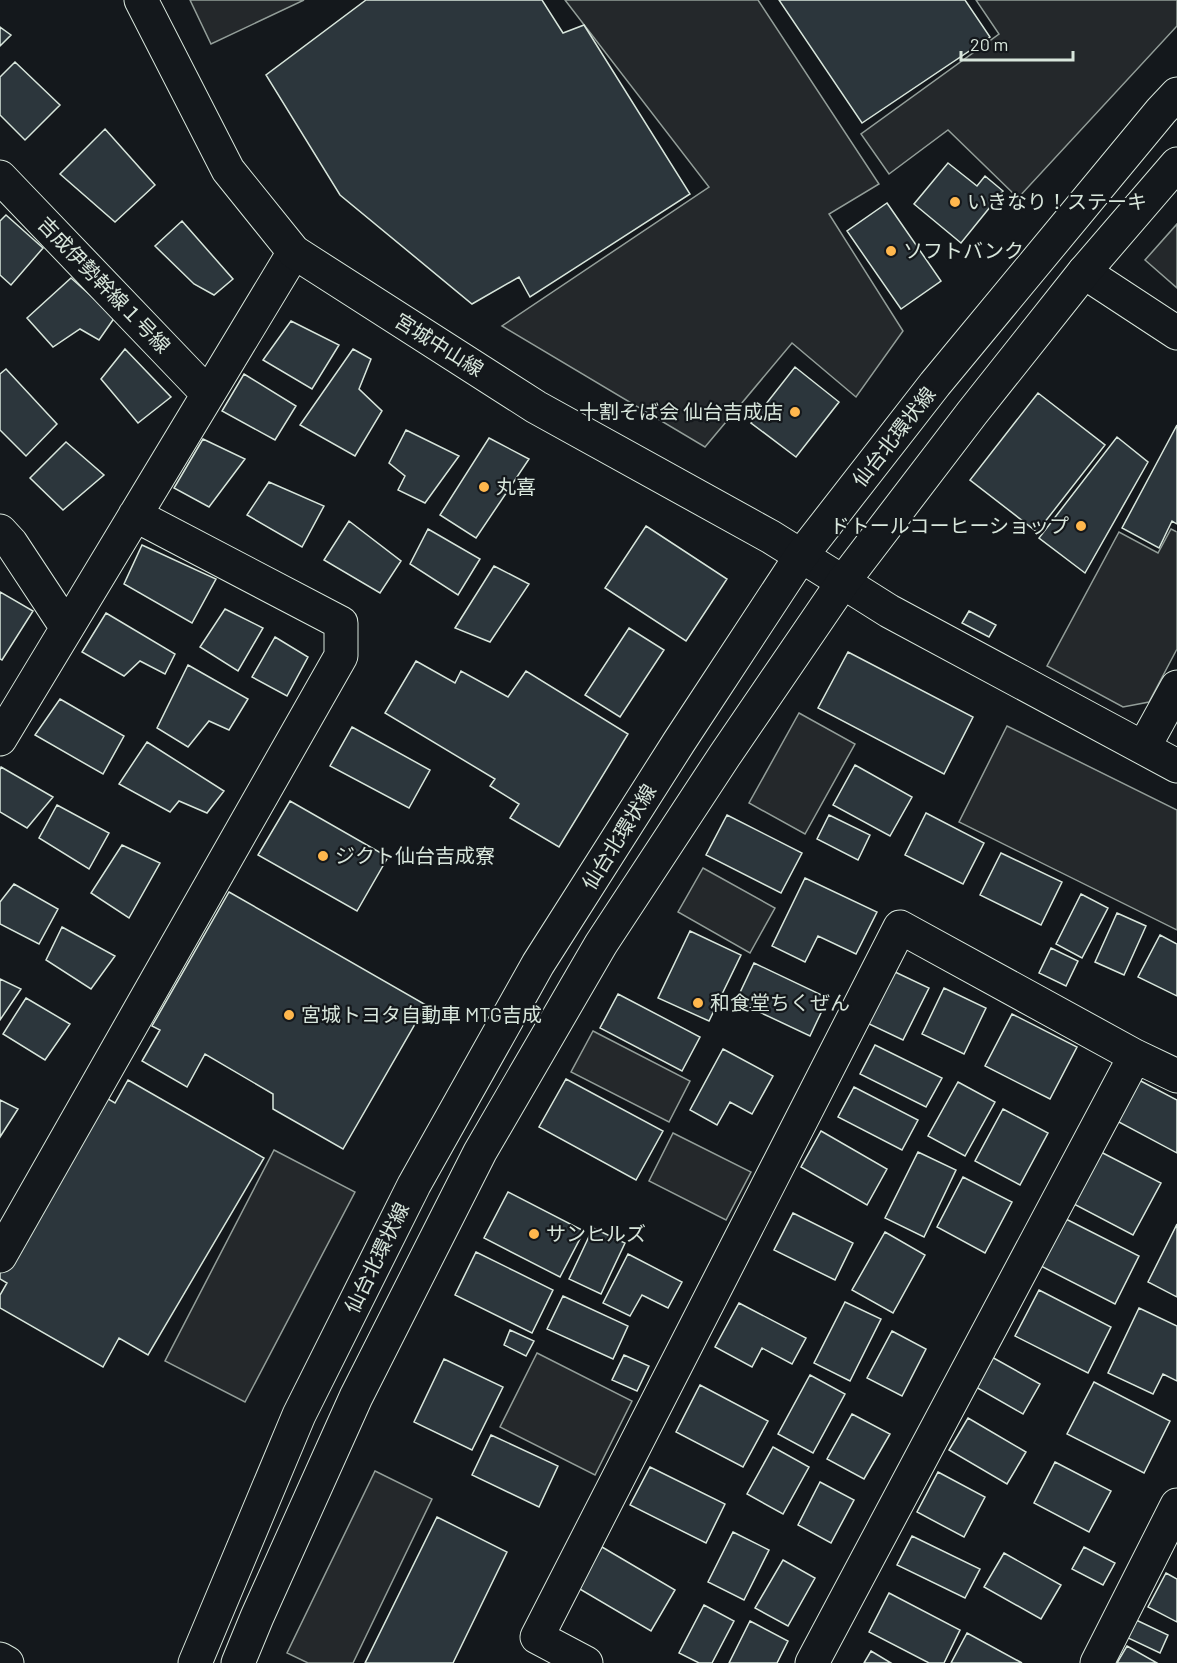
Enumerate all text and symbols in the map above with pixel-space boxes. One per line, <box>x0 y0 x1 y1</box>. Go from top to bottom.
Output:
scale bar <box>961 24 1074 62</box>
text: 20 m <box>970 33 1008 55</box>
place label: いきなり！ステーキ <box>967 189 1147 213</box>
marker: いきなり！ステーキ <box>948 195 962 209</box>
street label: 吉成伊勢幹線１号線 <box>34 211 176 357</box>
place label: ソフトバンク <box>903 238 1024 262</box>
marker: ソフトバンク <box>884 244 898 258</box>
street label: 宮城中山線 <box>391 307 488 381</box>
street label: 仙台北環状線 <box>847 382 940 491</box>
place label: 十割そば会 仙台吉成店 <box>579 399 783 423</box>
marker: 十割そば会 仙台吉成店 <box>788 405 802 419</box>
place label: 丸喜 <box>496 474 536 498</box>
marker: 丸喜 <box>477 480 491 494</box>
place label: ドトールコーヒーショップ <box>830 513 1069 537</box>
marker: ドトールコーヒーショップ <box>1074 519 1088 533</box>
street label: 仙台北環状線 <box>576 779 660 894</box>
place label: ジクト仙台吉成寮 <box>335 843 495 867</box>
marker: ジクト仙台吉成寮 <box>316 849 330 863</box>
place label: 和食堂ちくぜん <box>710 990 850 1014</box>
marker: 和食堂ちくぜん <box>691 996 705 1010</box>
place label: 宮城トヨタ自動車 MTG吉成 <box>301 1002 542 1026</box>
marker: 宮城トヨタ自動車 MTG吉成 <box>282 1008 296 1022</box>
street label: 仙台北環状線 <box>339 1198 413 1317</box>
place label: サンヒルズ <box>546 1221 646 1245</box>
marker: サンヒルズ <box>527 1227 541 1241</box>

